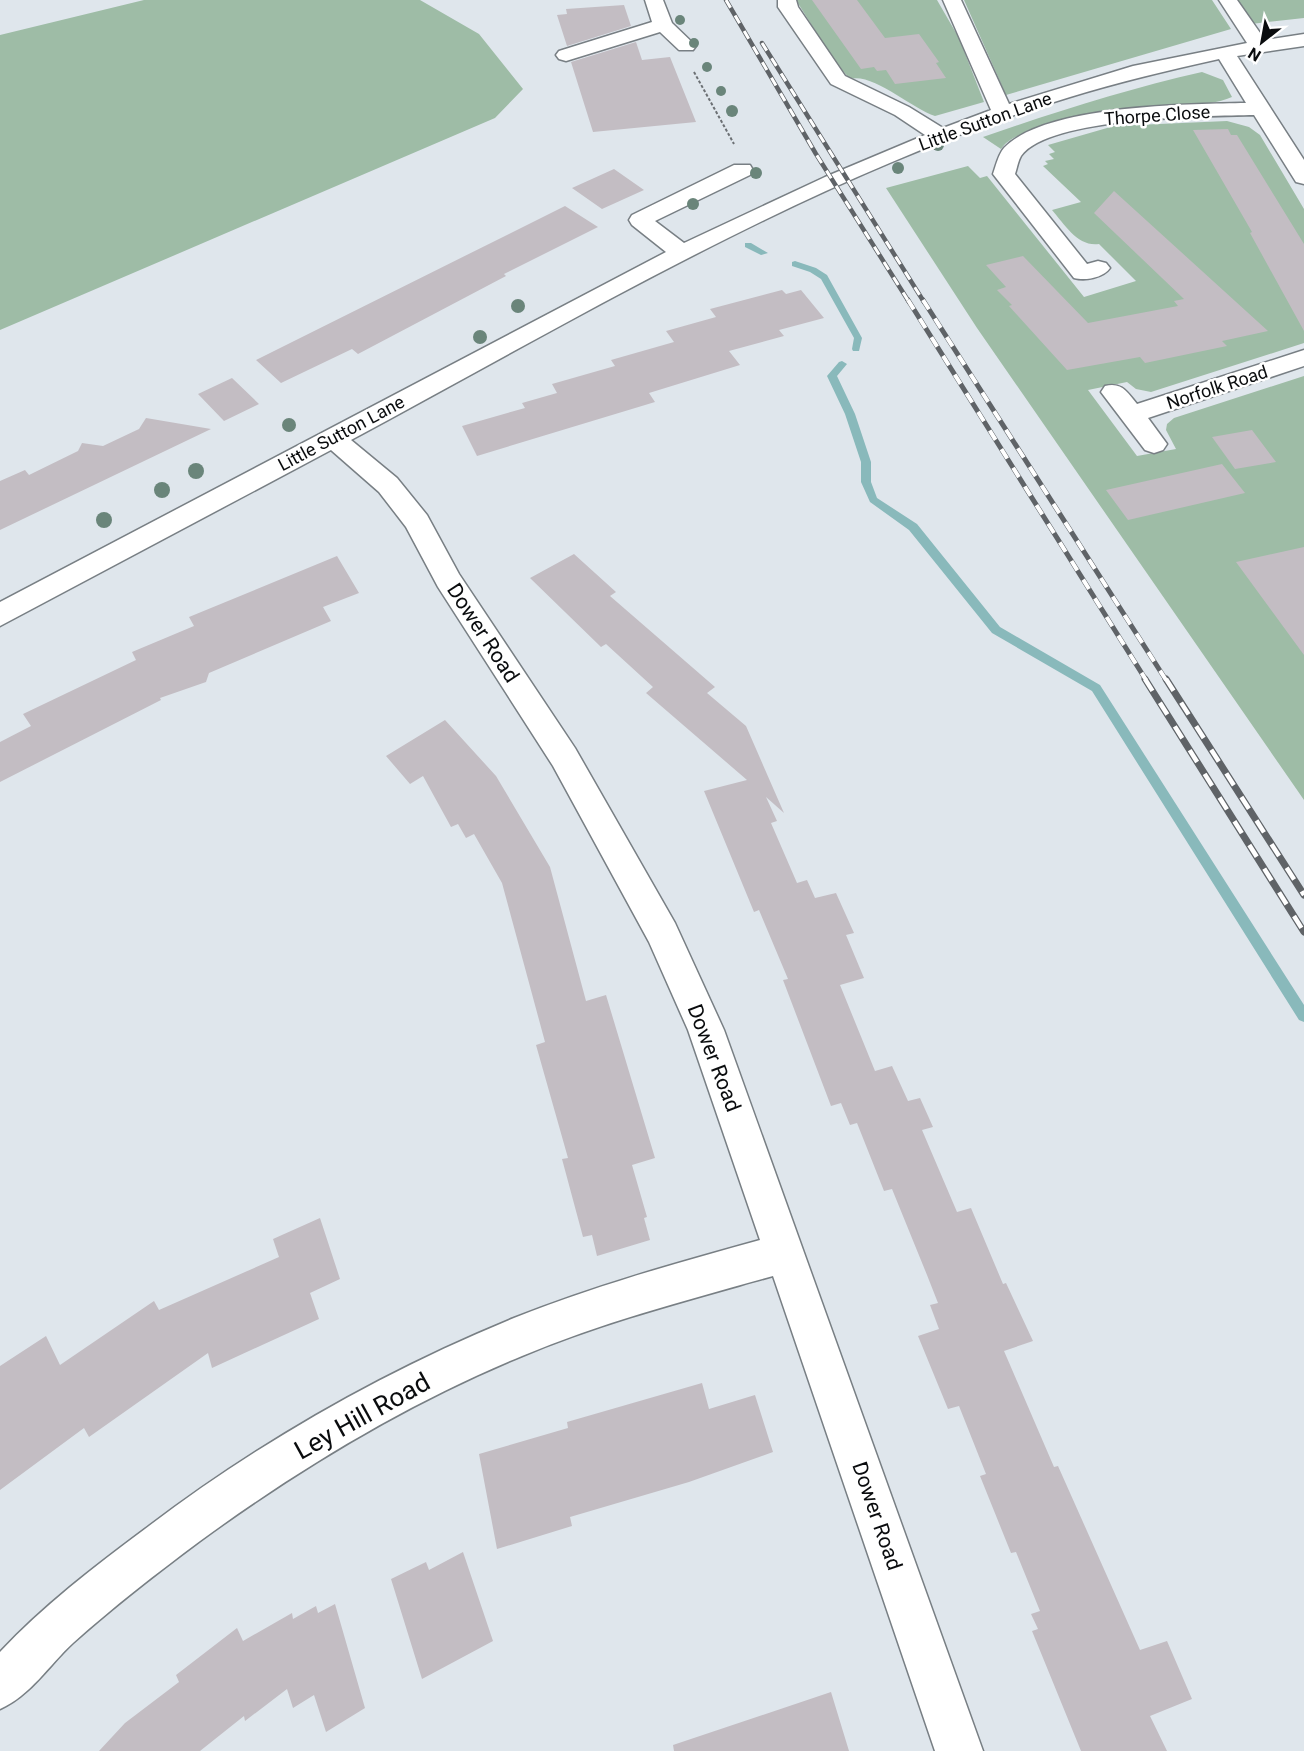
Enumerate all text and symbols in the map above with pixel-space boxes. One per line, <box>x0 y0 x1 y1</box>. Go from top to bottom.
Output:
north arrow <box>1232 12 1292 72</box>
text: N <box>1245 43 1264 65</box>
street label: Little Sutton Lane <box>916 87 1054 155</box>
street label: Thorpe Close <box>1103 101 1211 129</box>
street label: Norfolk Road <box>1164 361 1270 413</box>
street label: Little Sutton Lane <box>274 391 408 475</box>
street label: Dower Road <box>442 579 524 687</box>
street label: Dower Road <box>683 1001 745 1115</box>
street label: Ley Hill Road <box>289 1367 435 1465</box>
street label: Dower Road <box>847 1459 907 1573</box>

